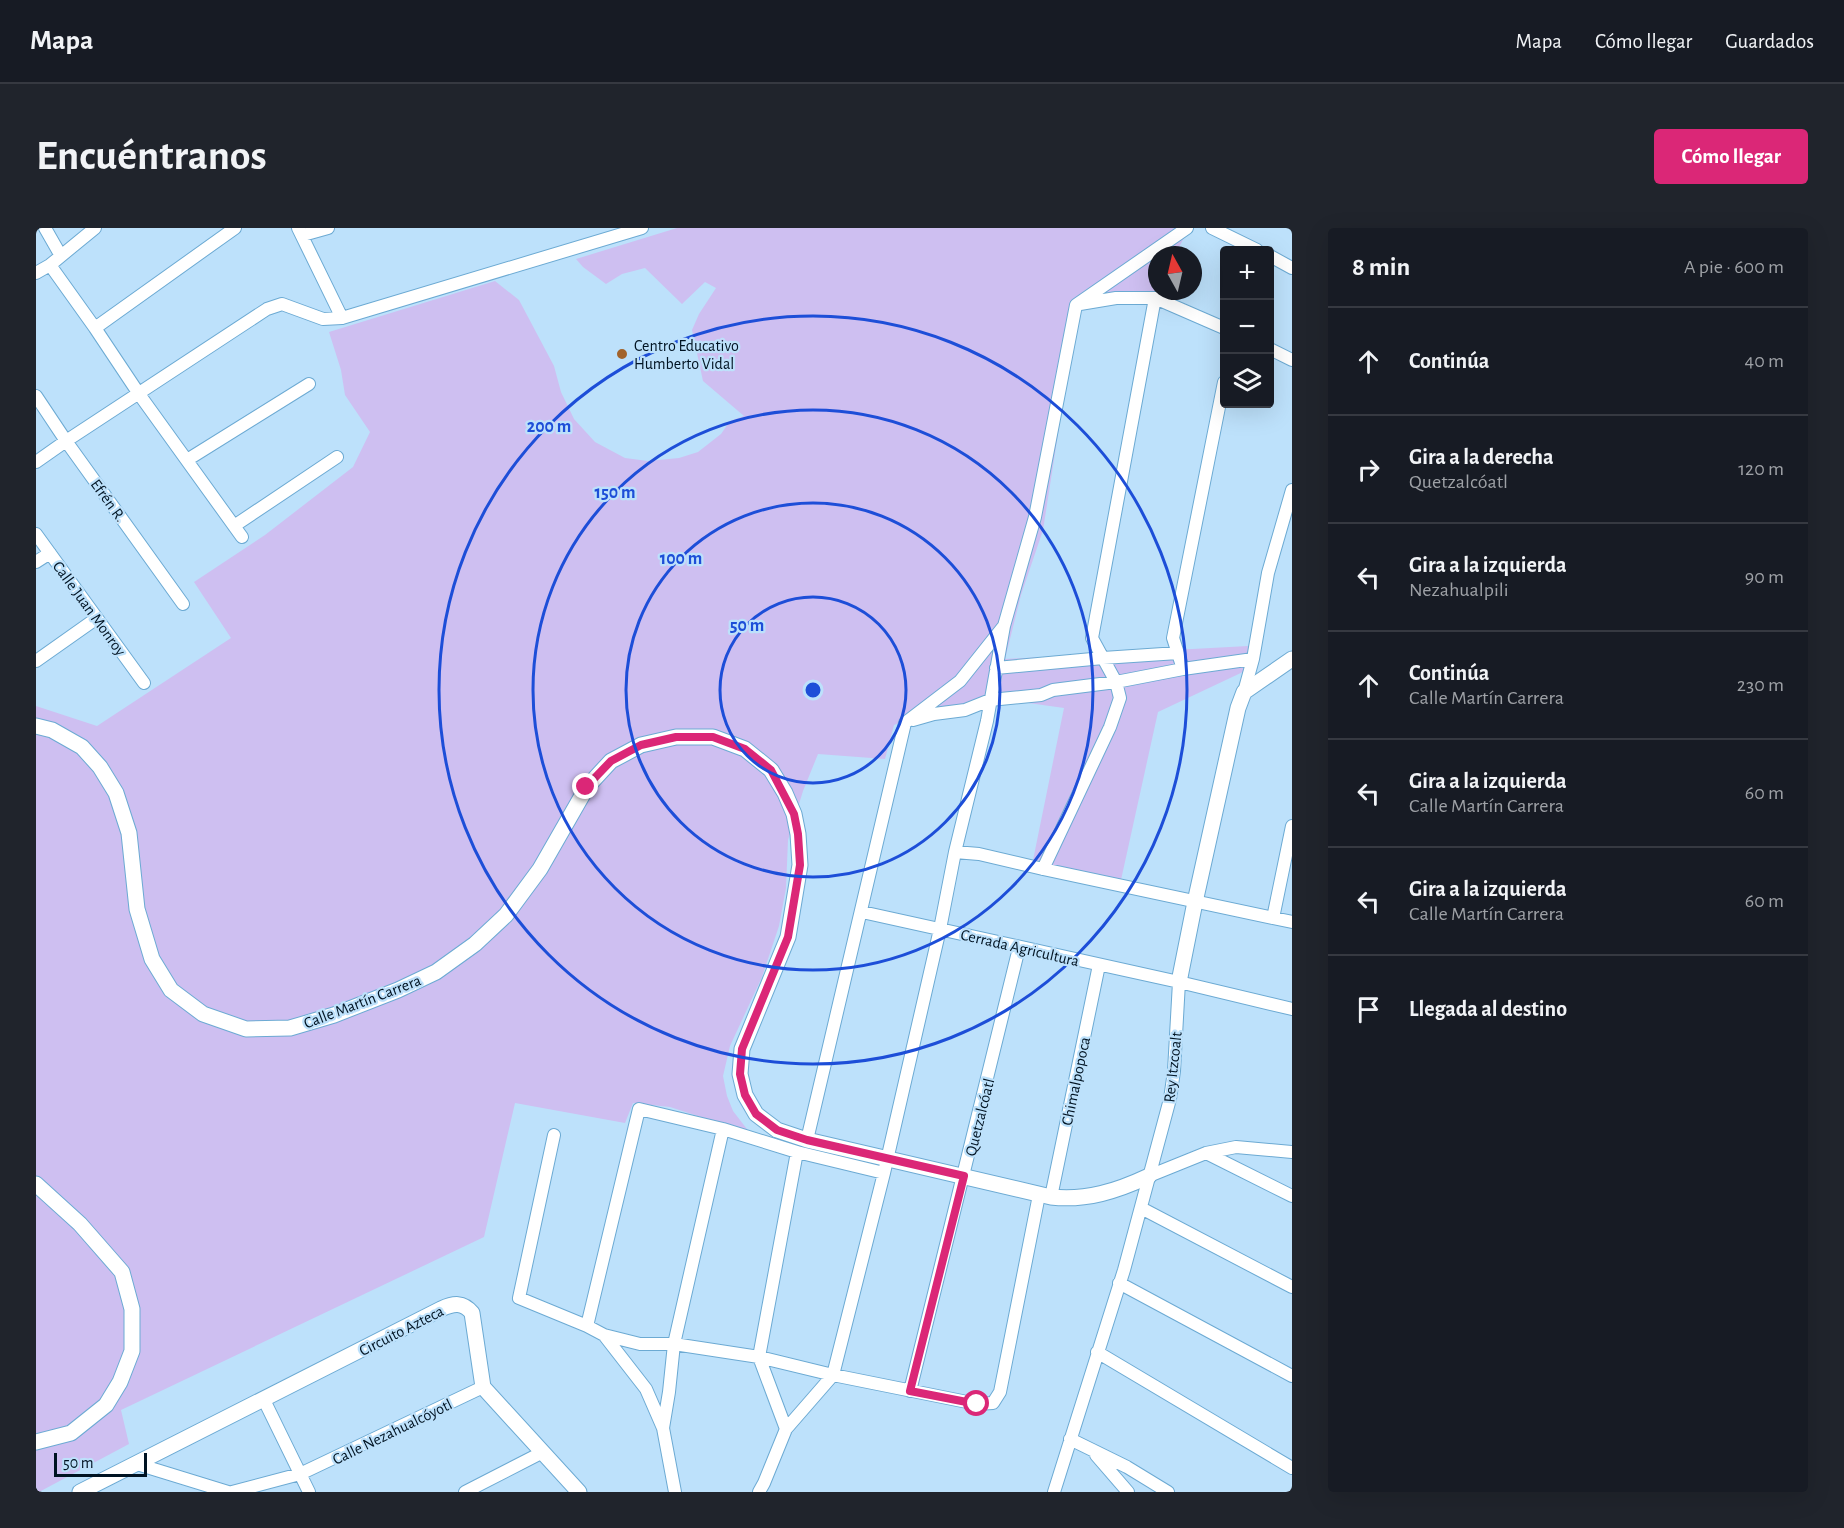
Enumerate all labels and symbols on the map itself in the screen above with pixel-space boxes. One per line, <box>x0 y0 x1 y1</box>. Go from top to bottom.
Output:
north arrow <box>1148 246 1202 300</box>
place label: Centro Educativo Humberto Vidal <box>634 338 739 372</box>
marker: Centro Educativo Humberto Vidal <box>615 347 629 361</box>
text: 200 m <box>527 418 571 436</box>
street label: Efrén R. <box>88 476 129 525</box>
text: 150 m <box>595 484 635 502</box>
text: 100 m <box>660 550 702 568</box>
street label: Calle Juan Monroy <box>49 558 129 659</box>
text: 50 m <box>730 617 764 635</box>
centre of rings <box>803 680 823 700</box>
route end <box>572 773 598 799</box>
street label: Cerrada Agricultura <box>959 927 1081 969</box>
street label: Calle Martín Carrera <box>302 972 423 1032</box>
street label: Rey Itzcoalt <box>1161 1031 1186 1103</box>
street label: Chimalpopoca <box>1059 1035 1093 1127</box>
street label: Quetzalcóatl <box>963 1077 998 1158</box>
street label: Circuito Azteca <box>357 1303 446 1359</box>
route start <box>963 1390 989 1416</box>
street label: Calle Nezahualcóyotl <box>330 1396 455 1469</box>
scale bar <box>54 1450 147 1478</box>

